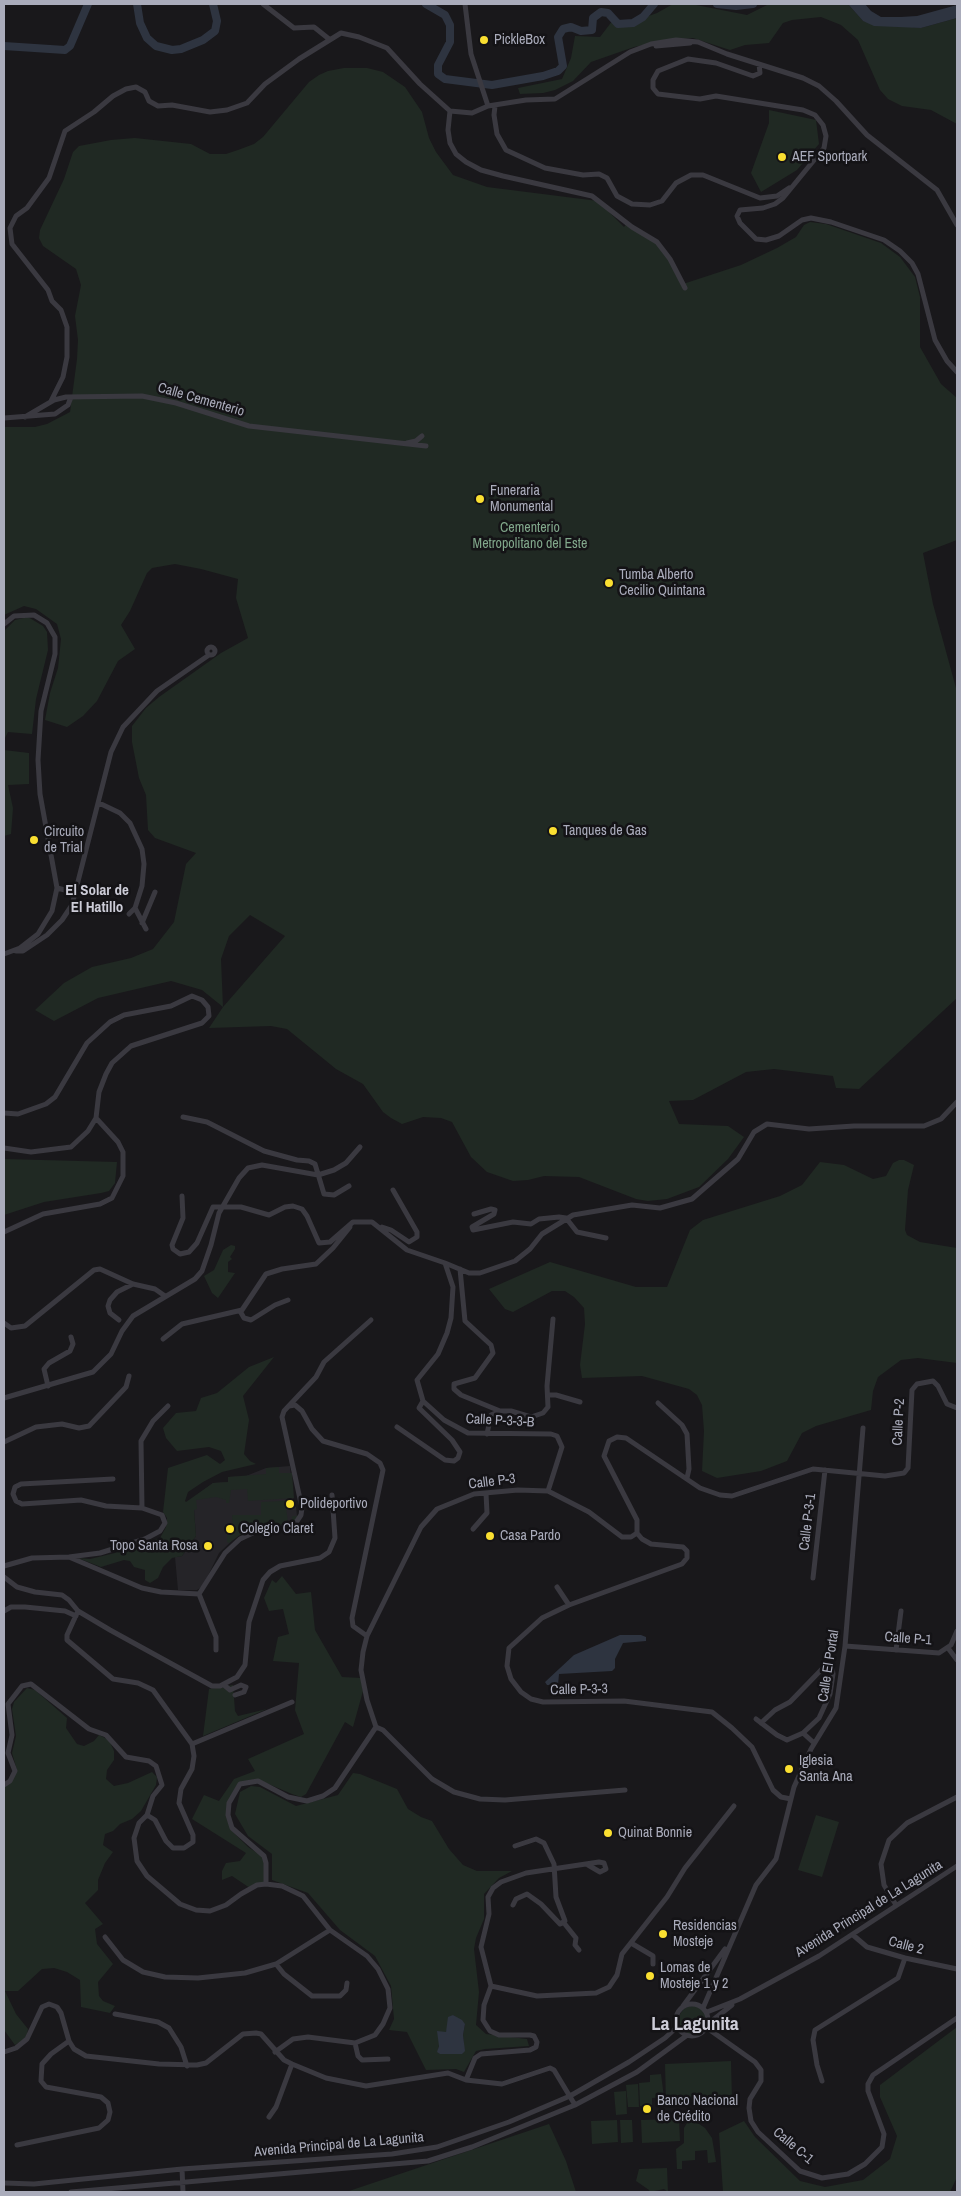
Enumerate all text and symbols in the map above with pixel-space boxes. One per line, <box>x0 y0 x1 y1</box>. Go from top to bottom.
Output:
place label: PickleBox <box>494 32 545 48</box>
marker: PickleBox <box>478 34 490 46</box>
place label: AEF Sportpark <box>792 149 867 165</box>
marker: AEF Sportpark <box>776 151 788 163</box>
street label: Calle Cementerio <box>156 380 246 420</box>
place label: Funeraria Monumental <box>490 483 553 516</box>
marker: Funeraria Monumental <box>474 493 486 505</box>
park label: Cementerio Metropolitano del Este <box>473 520 587 552</box>
place label: Tumba Alberto Cecilio Quintana <box>619 567 705 600</box>
marker: Tumba Alberto Cecilio Quintana <box>603 577 615 589</box>
place label: Tanques de Gas <box>563 823 647 839</box>
place label: Circuito de Trial <box>44 824 84 856</box>
marker: Tanques de Gas <box>547 825 559 837</box>
marker: Circuito de Trial <box>28 834 40 846</box>
district label: El Solar de El Hatillo <box>65 882 129 917</box>
street label: Calle P-2 <box>889 1398 909 1446</box>
street label: Calle P-3-3-B <box>465 1411 535 1431</box>
street label: Calle P-3 <box>468 1471 516 1493</box>
street label: Calle P-3-1 <box>796 1492 820 1552</box>
place label: Polideportivo <box>300 1496 368 1512</box>
marker: Polideportivo <box>284 1498 296 1510</box>
place label: Colegio Claret <box>240 1521 313 1537</box>
marker: Colegio Claret <box>224 1523 236 1535</box>
place label: Casa Pardo <box>500 1528 561 1544</box>
marker: Casa Pardo <box>484 1530 496 1542</box>
place label: Topo Santa Rosa <box>110 1538 198 1554</box>
marker: Topo Santa Rosa <box>202 1540 214 1552</box>
street label: Calle El Portal <box>815 1629 843 1703</box>
street label: Calle P-1 <box>884 1629 932 1649</box>
street label: Calle P-3-3 <box>550 1681 608 1699</box>
place label: Iglesia Santa Ana <box>799 1753 853 1785</box>
marker: Iglesia Santa Ana <box>783 1763 795 1775</box>
place label: Quinat Bonnie <box>618 1825 692 1841</box>
marker: Quinat Bonnie <box>602 1827 614 1839</box>
street label: Avenida Principal de La Lagunita <box>792 1857 946 1961</box>
place label: Residencias Mosteje <box>673 1918 737 1950</box>
marker: Residencias Mosteje <box>657 1928 669 1940</box>
street label: Calle 2 <box>887 1933 925 1959</box>
place label: Lomas de Mosteje 1 y 2 <box>660 1960 728 1992</box>
marker: Lomas de Mosteje 1 y 2 <box>644 1970 656 1982</box>
district label: La Lagunita <box>651 2014 739 2036</box>
place label: Banco Nacional de Crédito <box>657 2093 738 2126</box>
marker: Banco Nacional de Crédito <box>641 2103 653 2115</box>
street label: Calle C-1 <box>769 2124 817 2168</box>
street label: Avenida Principal de La Lagunita <box>253 2129 425 2161</box>

